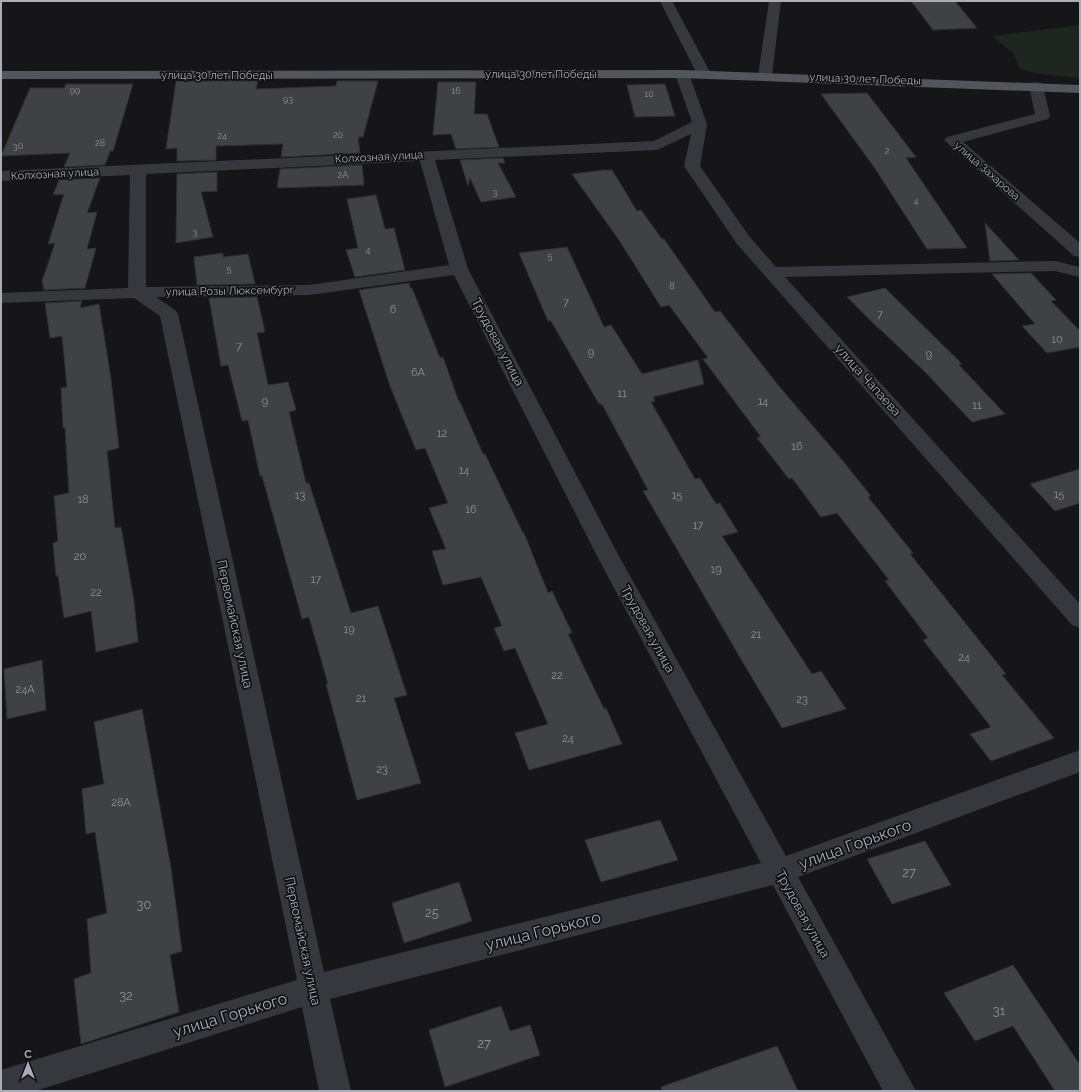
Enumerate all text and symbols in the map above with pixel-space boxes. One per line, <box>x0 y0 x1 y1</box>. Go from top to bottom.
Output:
street label: улица 30 лет Победы <box>485 68 597 81</box>
street label: улица 30 лет Победы <box>161 69 273 82</box>
street label: улица 30 лет Победы <box>809 71 921 87</box>
house number: 99 <box>70 85 80 95</box>
house number: 16 <box>451 86 461 96</box>
house number: 10 <box>644 89 654 99</box>
house number: 93 <box>283 94 293 104</box>
house number: 20 <box>333 130 344 140</box>
house number: 24 <box>217 131 227 141</box>
house number: 28 <box>95 138 105 148</box>
street label: улица Захарова <box>952 139 1022 203</box>
house number: 30 <box>13 141 24 151</box>
house number: 2 <box>885 146 890 156</box>
street label: Колхозная улица <box>335 148 423 166</box>
street label: Колхозная улица <box>11 165 99 183</box>
house number: 2А <box>338 170 348 180</box>
house number: 3 <box>493 187 498 197</box>
house number: 4 <box>914 196 919 206</box>
house number: 3 <box>193 227 198 237</box>
house number: 4 <box>366 245 371 255</box>
house number: 5 <box>548 251 553 261</box>
house number: 5 <box>227 264 232 274</box>
house number: 8 <box>669 281 675 291</box>
street label: улица Розы Люксембург <box>166 283 295 299</box>
street label: Трудовая улица <box>469 295 527 389</box>
house number: 7 <box>563 296 569 309</box>
house number: 6 <box>390 303 397 316</box>
house number: 7 <box>877 308 883 321</box>
house number: 10 <box>1051 333 1063 346</box>
house number: 7 <box>236 340 242 353</box>
street label: улица Чапаева <box>832 341 904 419</box>
house number: 9 <box>588 346 594 359</box>
house number: 9 <box>926 348 932 361</box>
house number: 6А <box>411 366 426 379</box>
house number: 11 <box>617 387 627 400</box>
house number: 9 <box>262 395 268 408</box>
house number: 14 <box>758 395 768 408</box>
house number: 11 <box>972 399 982 412</box>
house number: 12 <box>437 427 447 440</box>
house number: 16 <box>791 440 803 453</box>
house number: 14 <box>459 464 469 477</box>
house number: 15 <box>1054 488 1064 501</box>
house number: 13 <box>295 489 305 502</box>
house number: 15 <box>672 489 682 502</box>
house number: 18 <box>77 493 89 506</box>
house number: 16 <box>465 503 477 516</box>
house number: 17 <box>693 519 703 532</box>
house number: 20 <box>74 550 86 563</box>
street label: Первомайская улица <box>214 558 256 690</box>
house number: 19 <box>710 563 722 576</box>
house number: 17 <box>311 573 321 586</box>
street label: Трудовая улица <box>618 583 678 675</box>
house number: 22 <box>90 586 102 599</box>
house number: 19 <box>343 623 355 636</box>
house number: 21 <box>751 628 762 641</box>
house number: 24 <box>958 651 970 664</box>
house number: 22 <box>551 669 563 682</box>
house number: 24А <box>15 683 35 696</box>
house number: 21 <box>356 692 367 705</box>
house number: 23 <box>796 693 808 706</box>
house number: 24 <box>562 732 574 745</box>
house number: 23 <box>376 763 388 776</box>
house number: 28А <box>111 796 131 809</box>
street label: улица Горького <box>796 815 914 873</box>
house number: 27 <box>902 865 916 880</box>
street label: Трудовая улица <box>773 868 833 960</box>
street label: Первомайская улица <box>282 875 324 1007</box>
house number: 30 <box>137 897 151 912</box>
house number: 25 <box>425 905 439 920</box>
street label: улица Горького <box>483 907 603 955</box>
house number: 32 <box>119 988 133 1003</box>
street label: улица Горького <box>171 989 289 1041</box>
house number: 31 <box>993 1003 1006 1018</box>
house number: 27 <box>477 1036 491 1051</box>
north arrow <box>8 1044 48 1084</box>
text: С <box>24 1048 32 1061</box>

